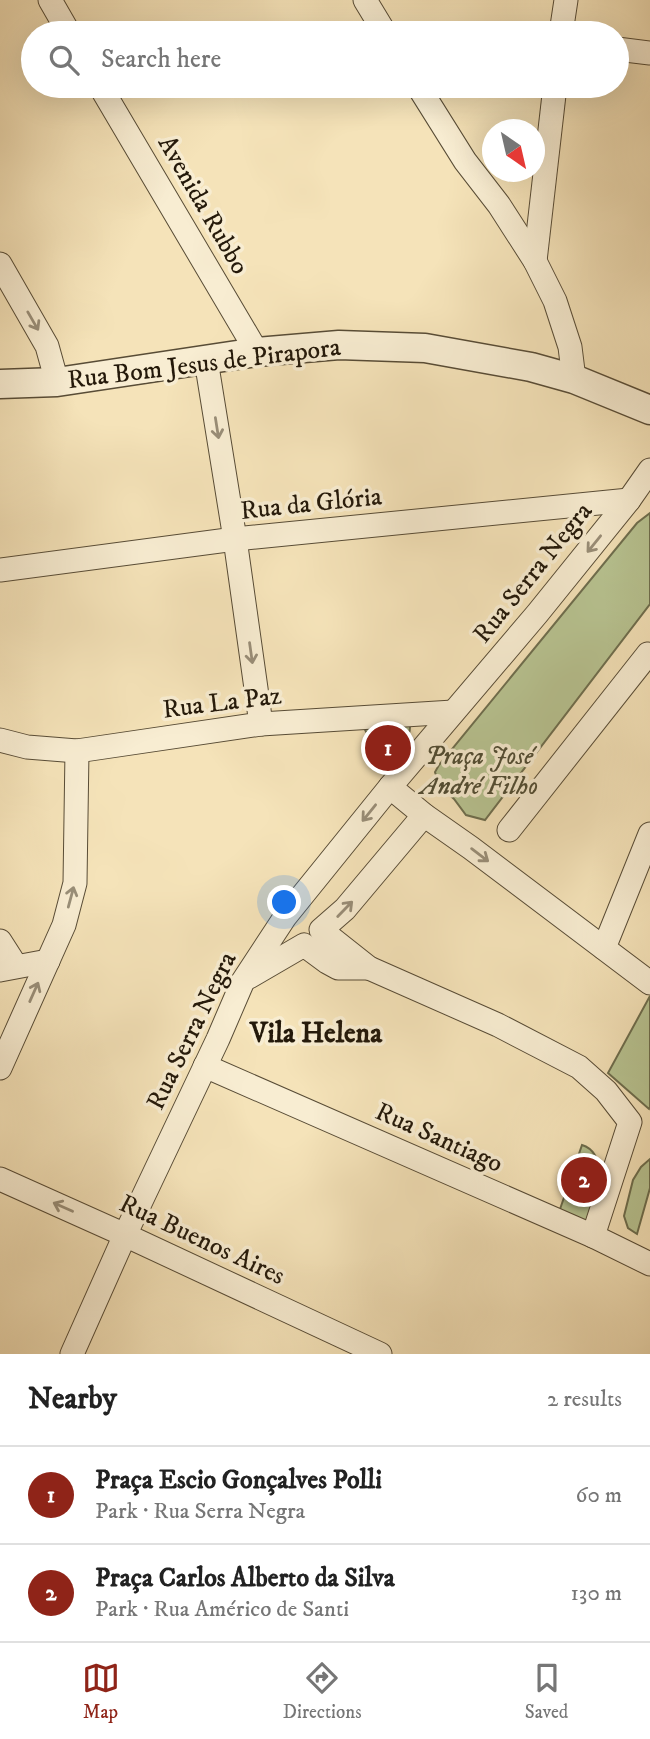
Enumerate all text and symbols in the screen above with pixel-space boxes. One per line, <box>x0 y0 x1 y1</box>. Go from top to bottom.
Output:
search box <box>21 21 629 98</box>
icon: search <box>45 41 83 79</box>
text: Search here <box>101 43 221 76</box>
north arrow <box>482 119 545 182</box>
street label: Avenida Rubbo <box>150 130 256 280</box>
one-way arrow <box>27 310 40 331</box>
street label: Rua Bom Jesus de Pirapora <box>66 331 342 397</box>
one-way arrow <box>210 416 223 439</box>
street label: Rua da Glória <box>239 480 383 528</box>
street label: Rua Serra Negra <box>466 496 600 650</box>
one-way arrow <box>586 535 601 553</box>
one-way arrow <box>245 641 258 663</box>
street label: Rua La Paz <box>161 679 283 727</box>
pin: 1 <box>365 722 411 774</box>
park label: Praça José André Filho <box>417 740 538 803</box>
one-way arrow <box>362 803 377 821</box>
one-way arrow <box>470 848 489 862</box>
your location <box>267 885 301 919</box>
one-way arrow <box>66 886 79 908</box>
one-way arrow <box>336 900 353 917</box>
street label: Rua Serra Negra <box>140 947 244 1115</box>
one-way arrow <box>28 982 41 1003</box>
district label: Vila Helena <box>249 1016 383 1051</box>
street label: Rua Santiago <box>370 1095 508 1181</box>
pin: 2 <box>561 1154 607 1206</box>
street label: Rua Buenos Aires <box>114 1187 290 1293</box>
one-way arrow <box>53 1200 74 1213</box>
text: Nearby <box>28 1381 117 1418</box>
text: 2 results <box>547 1385 622 1414</box>
text: Praça Escio Gonçalves Polli <box>95 1464 382 1497</box>
text: 1 <box>47 1481 55 1510</box>
text: 60 m <box>575 1481 622 1510</box>
text: Park · Rua Serra Negra <box>95 1497 305 1526</box>
text: Praça Carlos Alberto da Silva <box>95 1562 395 1595</box>
text: 2 <box>45 1579 57 1608</box>
text: 130 m <box>570 1579 622 1608</box>
text: Park · Rua Américo de Santi <box>95 1595 349 1624</box>
tab: Map <box>82 1659 120 1724</box>
tab: Directions <box>283 1659 362 1724</box>
tab: Saved <box>525 1659 568 1724</box>

